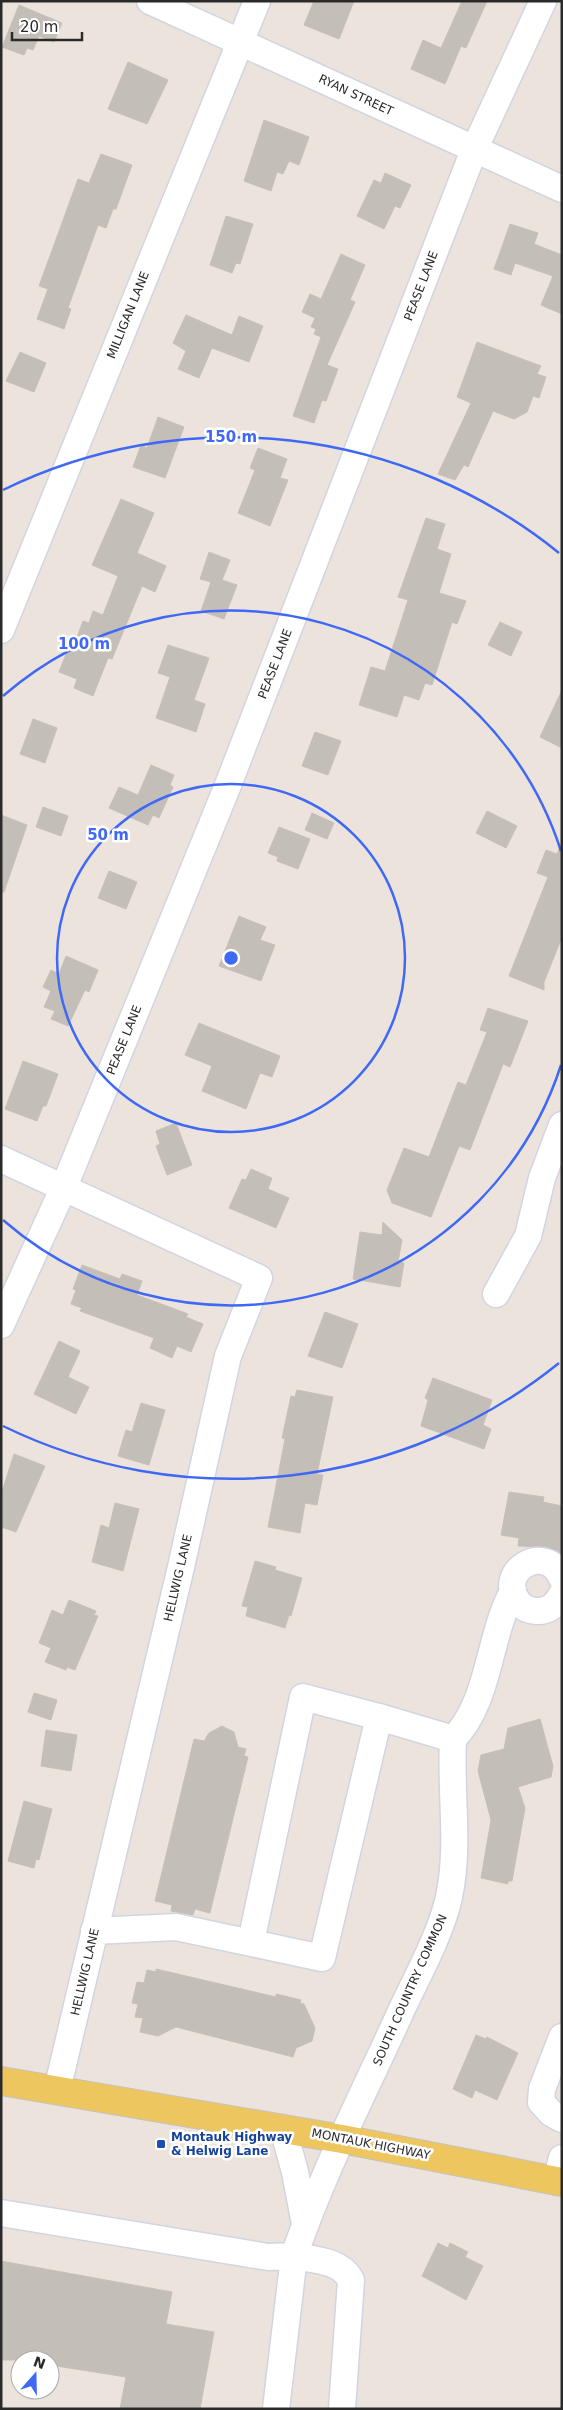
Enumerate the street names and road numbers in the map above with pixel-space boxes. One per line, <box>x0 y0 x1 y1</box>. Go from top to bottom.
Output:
street label: RYAN STREET <box>316 72 396 119</box>
street label: PEASE LANE <box>401 249 441 323</box>
street label: MILLIGAN LANE <box>104 269 152 361</box>
street label: PEASE LANE <box>255 627 295 701</box>
street label: PEASE LANE <box>104 1003 144 1077</box>
street label: HELLWIG LANE <box>161 1533 195 1623</box>
street label: SOUTH COUNTRY COMMON <box>370 1912 450 2068</box>
street label: HELLWIG LANE <box>68 1927 102 2017</box>
street label: MONTAUK HIGHWAY <box>310 2126 432 2162</box>

